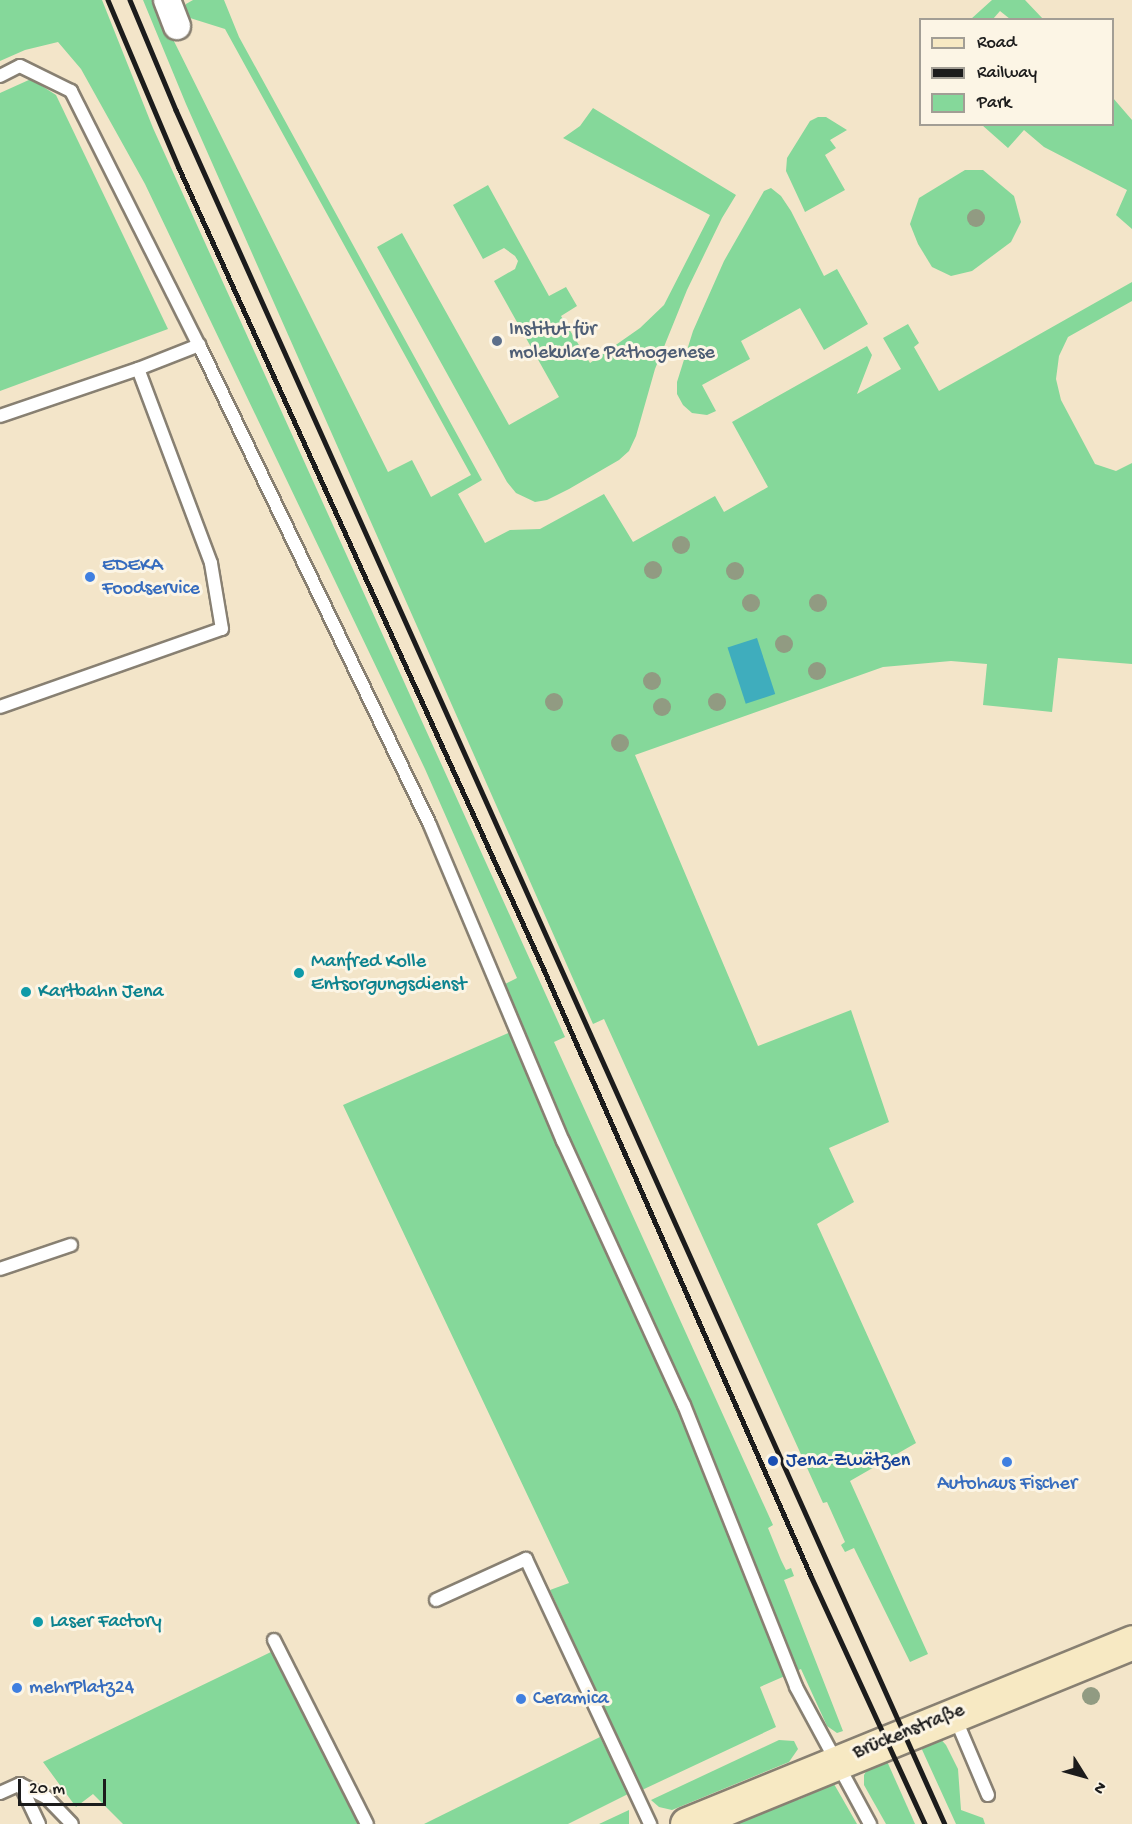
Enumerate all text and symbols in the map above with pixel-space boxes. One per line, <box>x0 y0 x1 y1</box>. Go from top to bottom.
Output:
legend <box>919 18 1114 126</box>
text: Road <box>977 33 1016 54</box>
text: Railway <box>977 63 1037 84</box>
text: Park <box>977 93 1011 114</box>
place label: Institut für molekulare Pathogenese <box>509 318 715 365</box>
marker: Institut für molekulare Pathogenese <box>490 334 504 348</box>
place label: EDEKA Foodservice <box>102 554 200 601</box>
marker: EDEKA Foodservice <box>83 570 97 584</box>
place label: Manfred Kolle Entsorgungsdienst <box>311 950 466 997</box>
marker: Manfred Kolle Entsorgungsdienst <box>292 966 306 980</box>
place label: Kartbahn Jena <box>38 980 164 1004</box>
marker: Kartbahn Jena <box>19 985 33 999</box>
place label: Jena-Zwätzen <box>786 1449 910 1473</box>
marker: Jena-Zwätzen <box>764 1452 782 1470</box>
marker: Autohaus Fischer <box>1000 1455 1014 1469</box>
place label: Autohaus Fischer <box>937 1472 1077 1496</box>
place label: Laser Factory <box>50 1610 162 1634</box>
marker: Laser Factory <box>31 1615 45 1629</box>
place label: mehrPlatz24 <box>29 1676 134 1700</box>
marker: mehrPlatz24 <box>10 1681 24 1695</box>
place label: Ceramica <box>533 1687 609 1711</box>
marker: Ceramica <box>514 1692 528 1706</box>
street label: Brückenstraße <box>850 1699 968 1765</box>
north arrow <box>1054 1746 1114 1806</box>
scale bar <box>21 1767 110 1805</box>
text: N <box>1088 1777 1110 1797</box>
text: 20 m <box>29 1779 65 1800</box>

